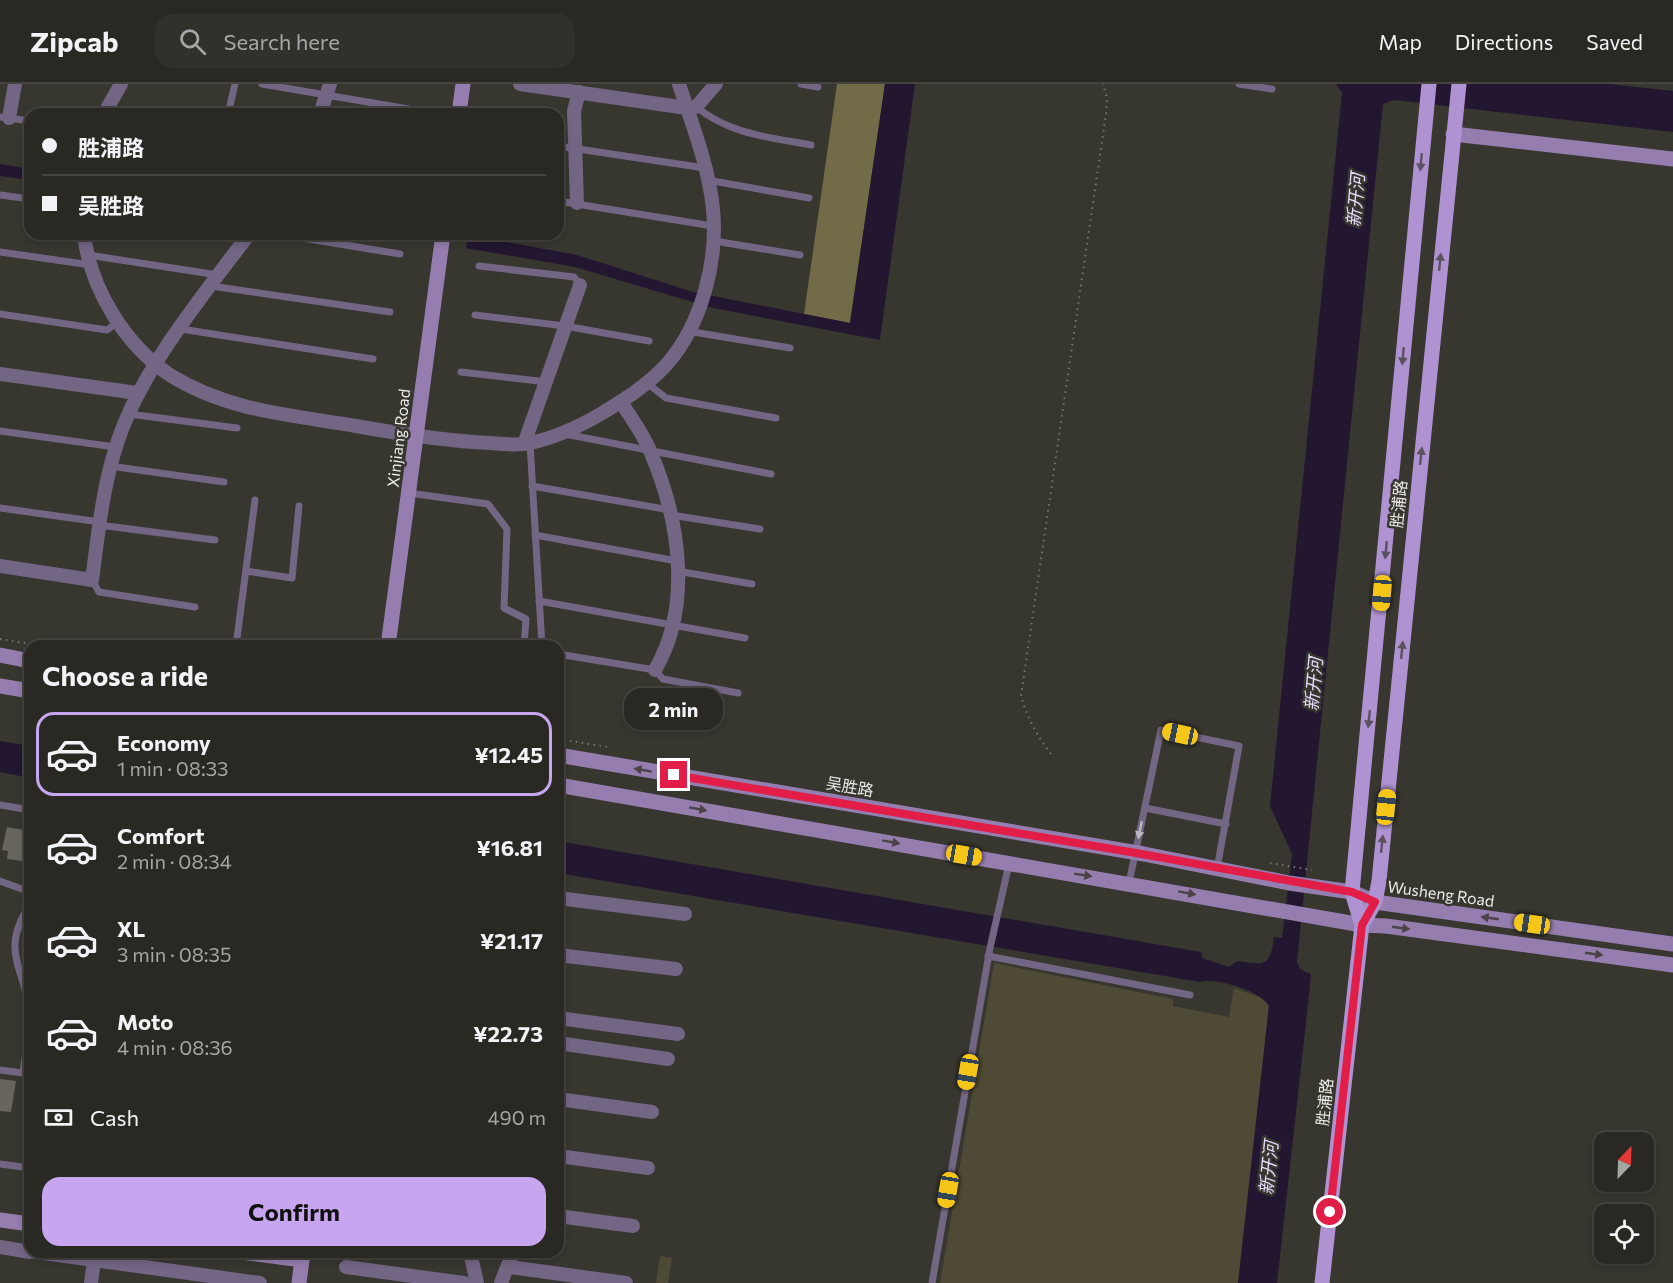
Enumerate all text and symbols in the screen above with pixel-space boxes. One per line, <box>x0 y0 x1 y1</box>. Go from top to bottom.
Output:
search box <box>155 14 575 68</box>
text: Zipcab <box>30 24 119 58</box>
icon: search <box>176 25 209 58</box>
text: Search here <box>224 28 340 55</box>
text: Map <box>1379 29 1422 54</box>
text: Directions <box>1455 29 1553 54</box>
text: Saved <box>1586 29 1643 54</box>
text: 胜浦路 <box>78 134 144 161</box>
one-way arrow <box>1416 152 1426 171</box>
water label: 新开河 <box>1342 169 1369 228</box>
text: 吴胜路 <box>78 192 144 219</box>
one-way arrow <box>1435 253 1445 272</box>
one-way arrow <box>1398 346 1408 365</box>
street label: Xinjiang Road <box>383 388 413 488</box>
one-way arrow <box>1416 447 1426 466</box>
street label: 胜浦路 <box>1386 479 1410 529</box>
one-way arrow <box>1381 541 1391 560</box>
car <box>1371 574 1393 612</box>
one-way arrow <box>1397 641 1407 660</box>
water label: 新开河 <box>1300 653 1327 712</box>
text: Choose a ride <box>42 659 208 692</box>
callout: 2 min <box>624 688 724 730</box>
text: 2 min <box>649 697 698 721</box>
one-way arrow <box>1365 709 1374 728</box>
car <box>1161 721 1199 747</box>
icon: car <box>45 727 99 781</box>
text: Economy <box>117 729 211 756</box>
text: ¥12.45 <box>474 741 543 768</box>
text: 1 min · 08:33 <box>117 756 229 780</box>
route end <box>660 761 687 788</box>
one-way arrow <box>633 765 652 774</box>
street label: 吴胜路 <box>825 772 875 800</box>
car <box>1375 788 1397 826</box>
one-way arrow <box>689 805 708 814</box>
icon: car <box>45 820 99 874</box>
one-way arrow <box>1135 821 1144 840</box>
text: Comfort <box>117 822 205 849</box>
text: ¥16.81 <box>477 834 543 861</box>
one-way arrow <box>1378 835 1387 854</box>
one-way arrow <box>881 838 900 847</box>
car <box>945 843 983 867</box>
text: 2 min · 08:34 <box>117 849 232 873</box>
one-way arrow <box>1074 871 1093 880</box>
street label: Wusheng Road <box>1386 876 1496 910</box>
one-way arrow <box>1177 889 1196 898</box>
icon: car <box>45 913 99 967</box>
car <box>1513 913 1551 935</box>
one-way arrow <box>1481 914 1500 923</box>
text: XL <box>117 915 145 942</box>
one-way arrow <box>1392 923 1411 932</box>
text: ¥21.17 <box>480 927 543 954</box>
text: 3 min · 08:35 <box>117 942 231 966</box>
one-way arrow <box>1585 949 1604 959</box>
icon: car <box>45 1006 99 1060</box>
text: Moto <box>117 1008 173 1035</box>
text: ¥22.73 <box>473 1020 543 1047</box>
text: 4 min · 08:36 <box>117 1035 233 1059</box>
car <box>956 1053 980 1091</box>
street label: 胜浦路 <box>1312 1077 1336 1127</box>
icon: cash <box>42 1101 75 1134</box>
text: Cash <box>90 1104 139 1131</box>
text: 490 m <box>488 1105 546 1129</box>
north arrow <box>1594 1132 1654 1192</box>
map controls <box>1594 1132 1654 1264</box>
water label: 新开河 <box>1254 1137 1282 1196</box>
car <box>936 1171 960 1209</box>
button: Confirm <box>42 1177 546 1246</box>
route start <box>1316 1198 1343 1225</box>
button: locate <box>1594 1204 1654 1264</box>

